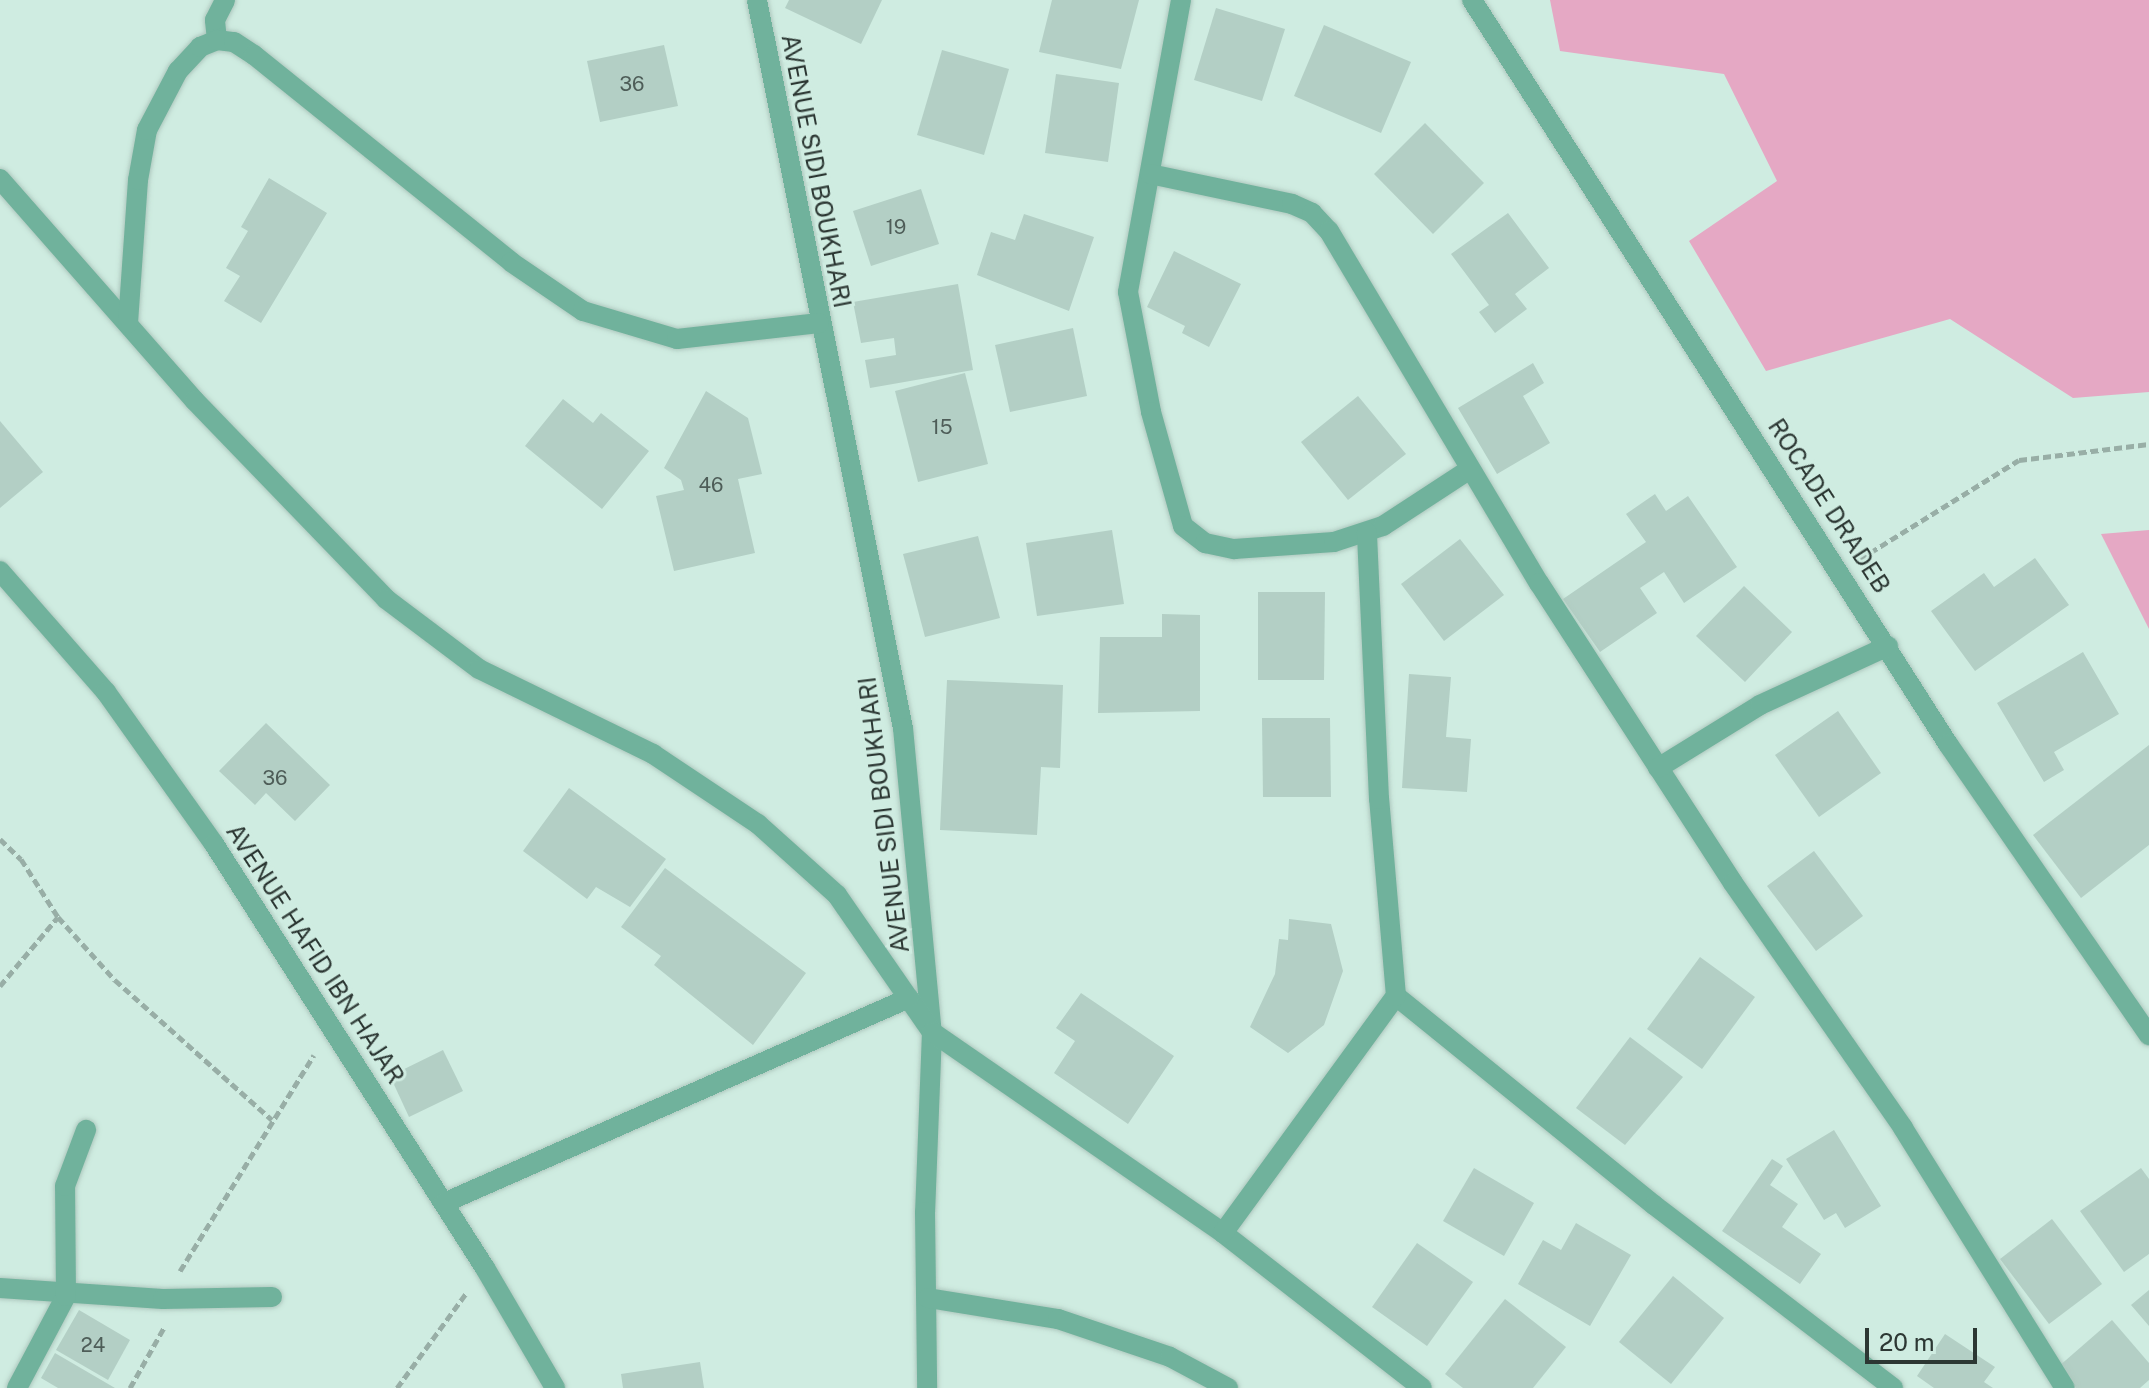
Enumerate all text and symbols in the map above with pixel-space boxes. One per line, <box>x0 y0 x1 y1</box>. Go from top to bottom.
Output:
street label: AVENUE SIDI BOUKHARI <box>775 32 857 310</box>
house number: 36 <box>620 72 644 96</box>
house number: 19 <box>886 215 906 239</box>
street label: ROCADE DRADEB <box>1762 413 1896 599</box>
house number: 15 <box>932 415 952 439</box>
house number: 46 <box>698 473 724 497</box>
street label: AVENUE SIDI BOUKHARI <box>853 675 915 955</box>
house number: 36 <box>263 766 287 790</box>
street label: AVENUE HAFID IBN HAJAR <box>220 819 410 1089</box>
scale bar <box>1869 1312 1981 1362</box>
text: 20 m <box>1879 1328 1935 1356</box>
house number: 24 <box>81 1333 105 1357</box>

